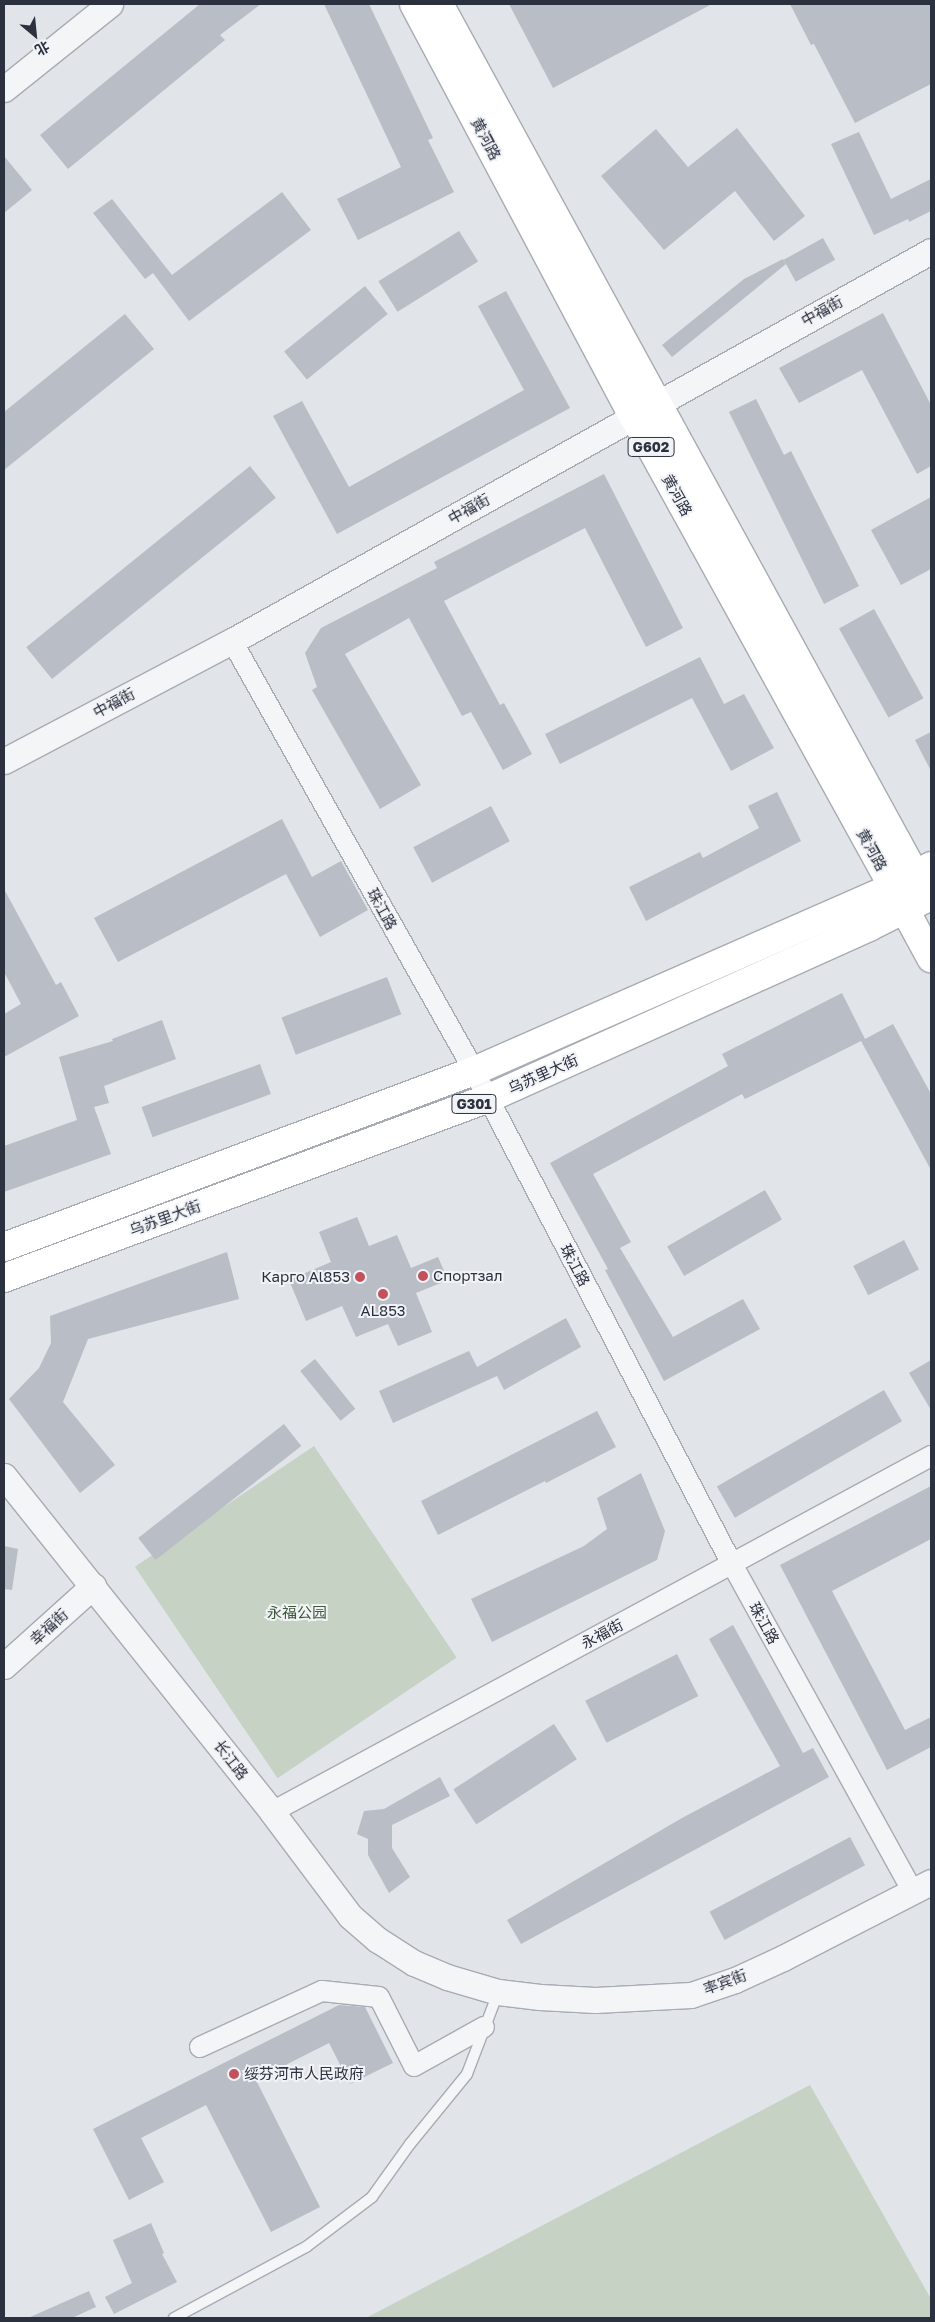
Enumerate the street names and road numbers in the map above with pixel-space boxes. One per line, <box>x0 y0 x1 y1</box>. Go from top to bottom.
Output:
street label: 黄河路 <box>467 115 505 163</box>
street label: 中福街 <box>798 292 846 330</box>
road number: G602 <box>627 436 675 458</box>
street label: 黄河路 <box>658 471 696 519</box>
street label: 中福街 <box>445 490 493 528</box>
street label: 中福街 <box>90 684 138 722</box>
street label: 黄河路 <box>853 826 891 874</box>
street label: 珠江路 <box>363 885 401 933</box>
street label: 乌苏里大街 <box>505 1051 581 1097</box>
road number: G301 <box>450 1092 498 1116</box>
street label: 乌苏里大街 <box>127 1197 203 1239</box>
street label: 珠江路 <box>556 1241 594 1289</box>
street label: 珠江路 <box>745 1599 783 1647</box>
street label: 幸福街 <box>26 1605 72 1649</box>
street label: 永福街 <box>578 1615 626 1653</box>
street label: 长江路 <box>210 1737 252 1783</box>
street label: 率宾街 <box>701 1966 749 1998</box>

